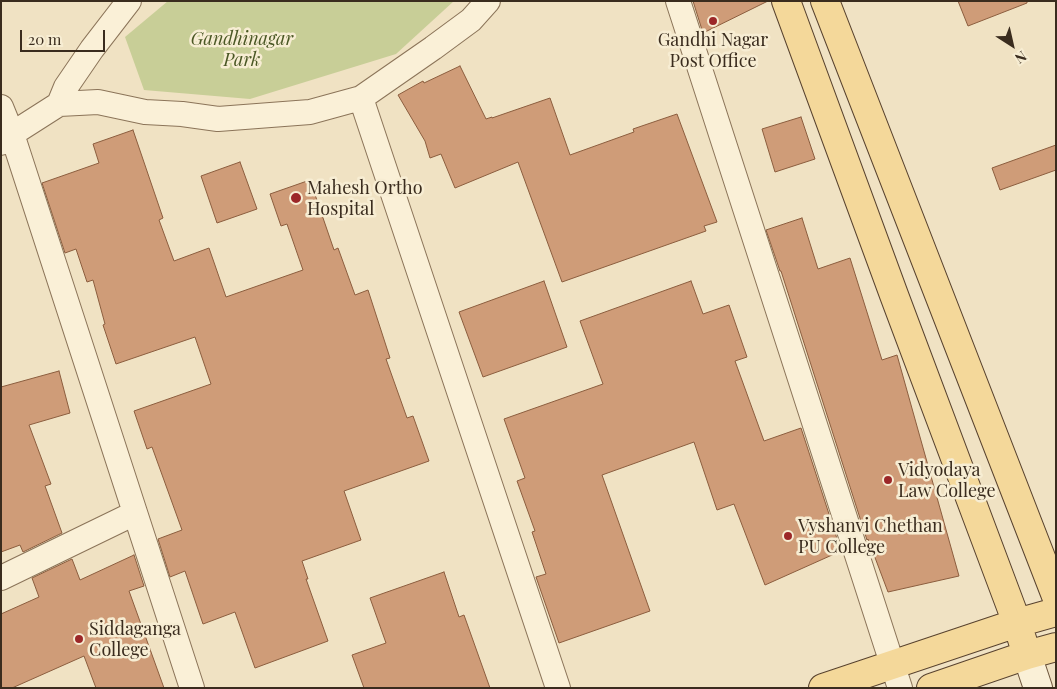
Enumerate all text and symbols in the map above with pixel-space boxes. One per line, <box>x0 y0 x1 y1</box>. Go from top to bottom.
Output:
marker: Gandhi Nagar Post Office <box>707 15 719 27</box>
scale bar <box>22 20 108 52</box>
north arrow <box>987 20 1037 70</box>
park label: Gandhinagar Park <box>191 28 293 70</box>
text: 20 m <box>28 29 61 49</box>
place label: Gandhi Nagar Post Office <box>658 29 768 72</box>
text: N <box>1011 47 1030 68</box>
place label: Mahesh Ortho Hospital <box>307 177 423 220</box>
marker: Mahesh Ortho Hospital <box>289 191 303 205</box>
place label: Vidyodaya Law College <box>898 459 996 502</box>
marker: Vidyodaya Law College <box>882 474 894 486</box>
place label: Vyshanvi Chethan PU College <box>798 515 943 558</box>
marker: Vyshanvi Chethan PU College <box>782 530 794 542</box>
place label: Siddaganga College <box>89 618 181 660</box>
marker: Siddaganga College <box>73 633 85 645</box>

